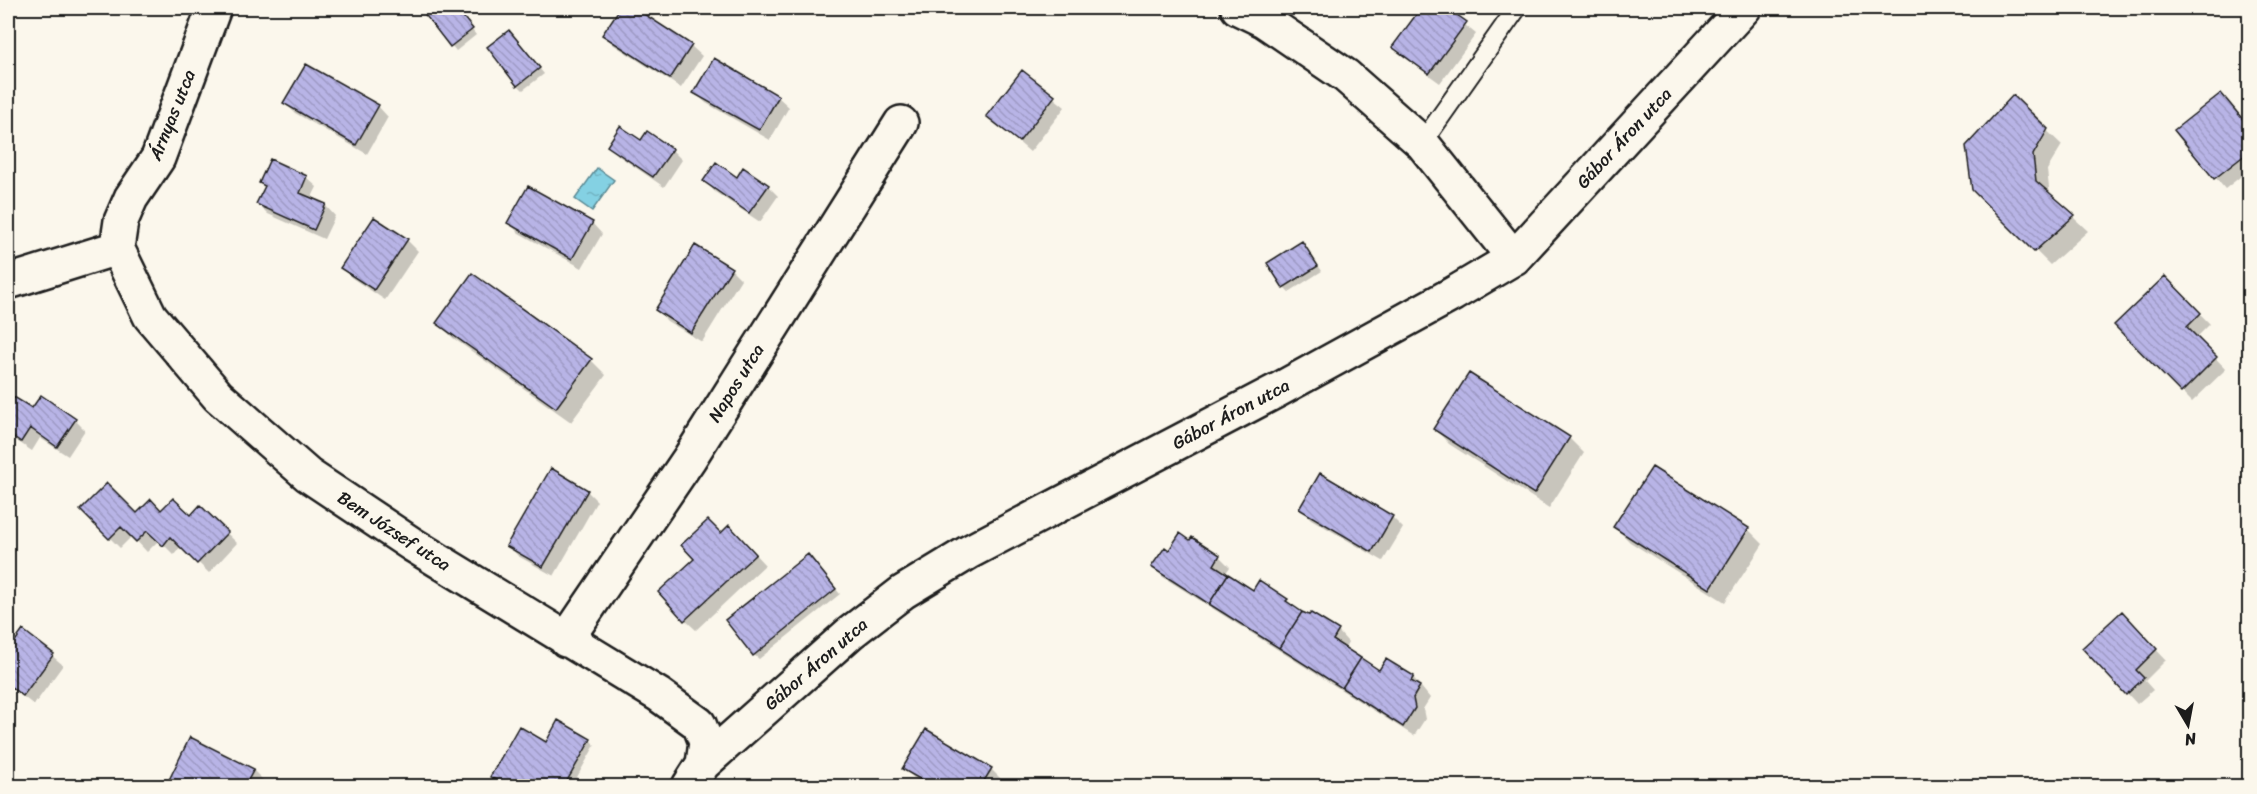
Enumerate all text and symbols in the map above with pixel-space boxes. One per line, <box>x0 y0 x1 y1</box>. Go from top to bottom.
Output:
street label: Árnyas utca <box>139 65 205 166</box>
street label: Gábor Áron utca <box>1568 80 1680 196</box>
street label: Napos utca <box>699 337 773 429</box>
street label: Gábor Áron utca <box>1166 369 1296 459</box>
street label: Bem József utca <box>331 482 457 580</box>
street label: Gábor Áron utca <box>757 609 875 719</box>
north arrow <box>2158 695 2218 755</box>
text: N <box>2182 724 2199 755</box>

